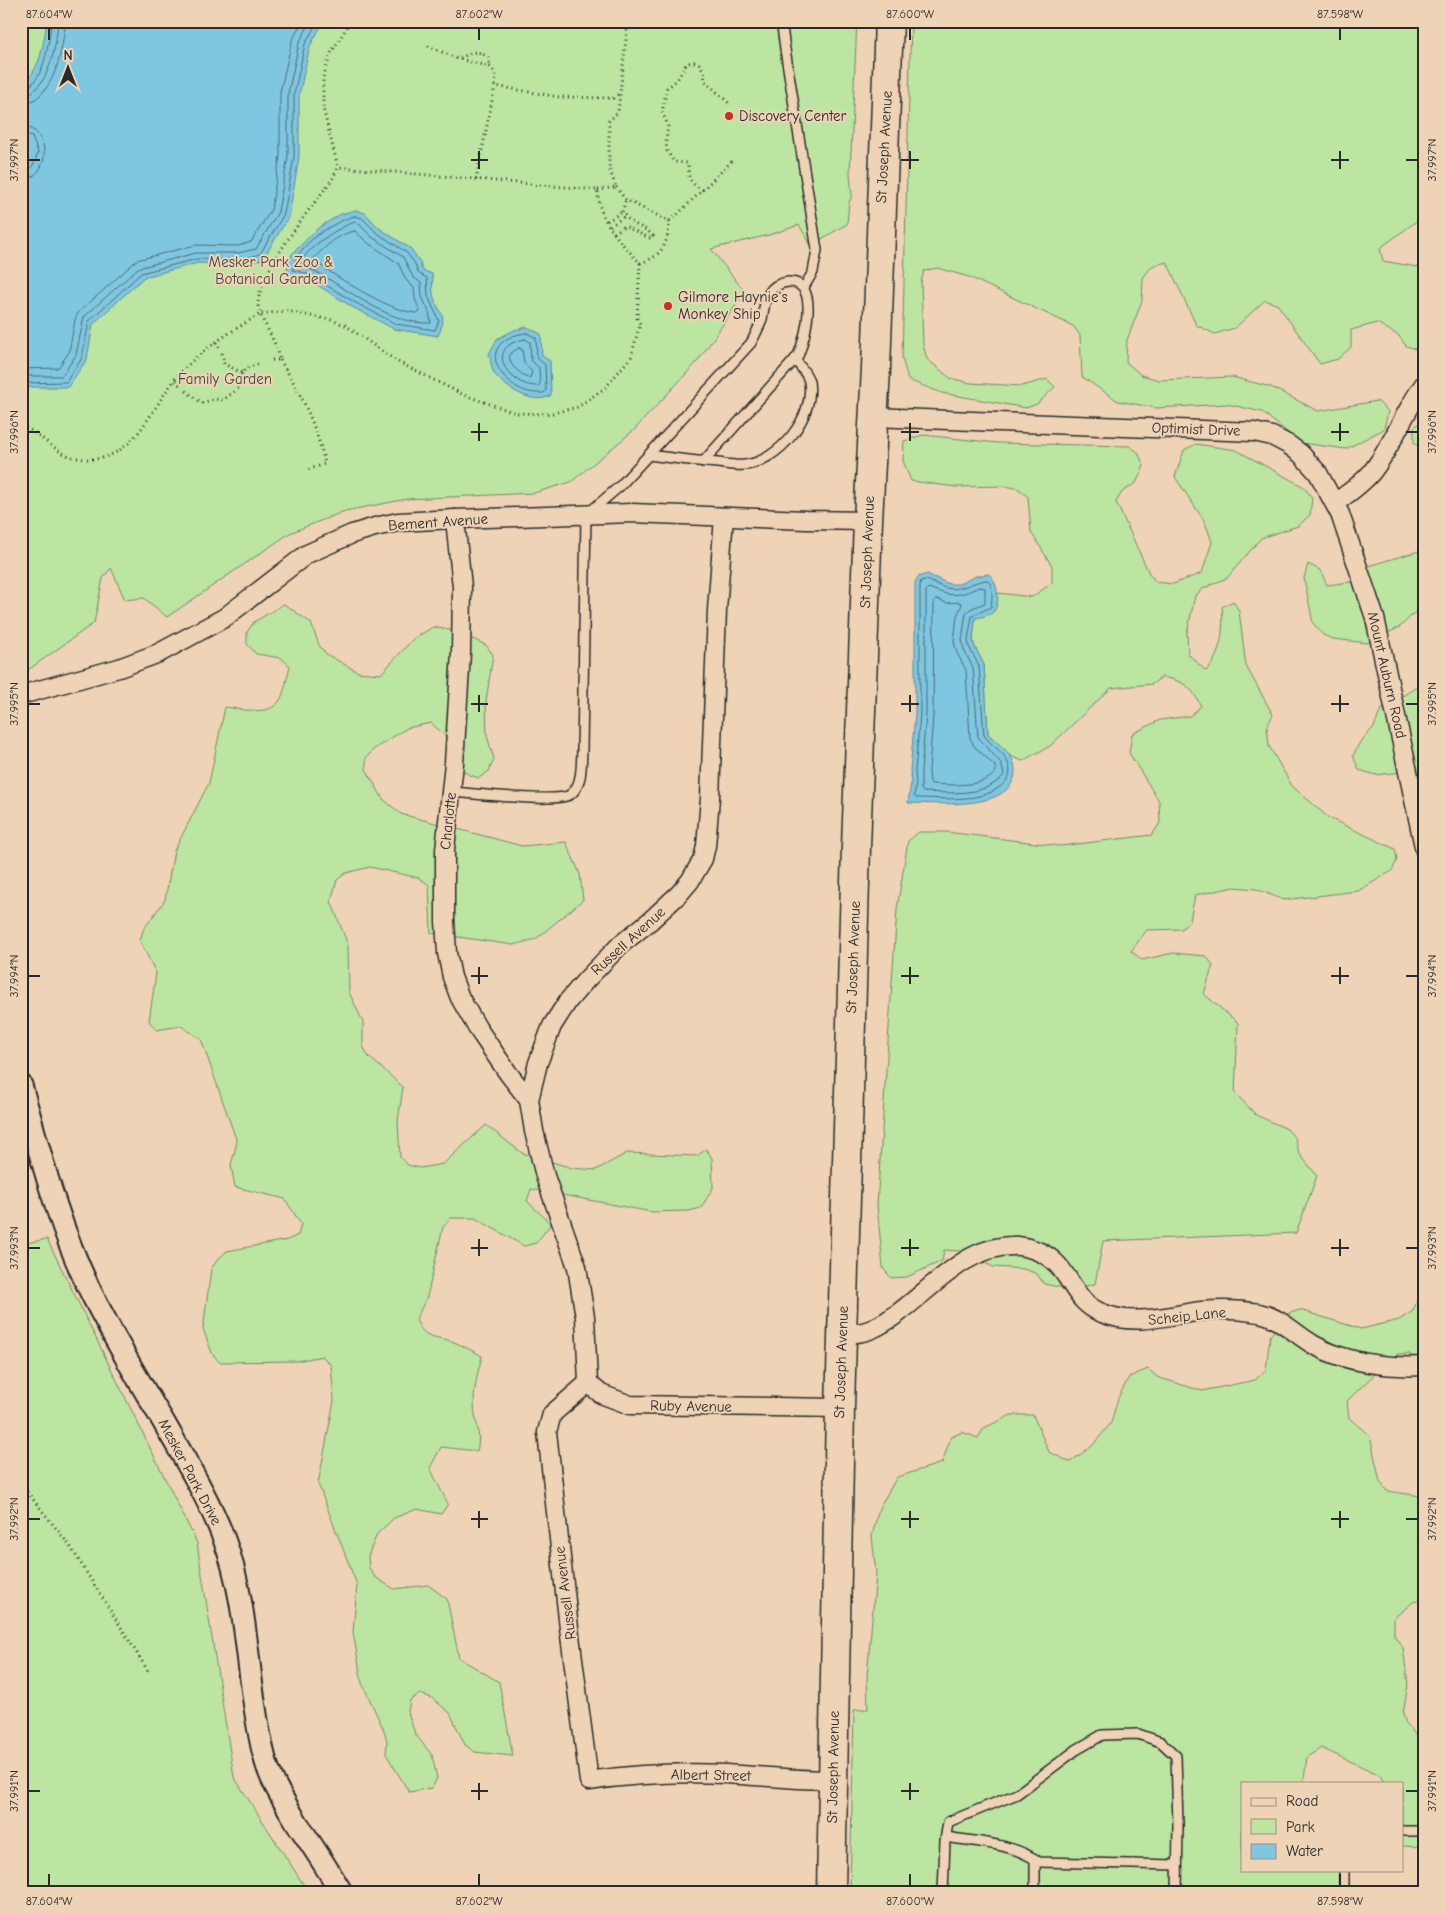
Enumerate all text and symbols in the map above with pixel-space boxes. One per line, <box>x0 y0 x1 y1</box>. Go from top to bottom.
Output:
text: 87.604°W <box>26 7 73 21</box>
text: 87.602°W <box>455 7 503 21</box>
text: 87.600°W <box>886 7 935 21</box>
text: 87.598°W <box>1317 7 1364 21</box>
north arrow <box>42 42 92 92</box>
text: N <box>63 47 73 64</box>
street label: St Joseph Avenue <box>872 90 896 204</box>
place label: Discovery Center <box>739 107 847 125</box>
marker: Discovery Center <box>723 110 735 122</box>
text: 37.997°N <box>7 139 21 181</box>
text: 37.997°N <box>1425 139 1439 181</box>
park label: Mesker Park Zoo & Botanical Garden <box>209 253 333 288</box>
place label: Gilmore Haynie's Monkey Ship <box>678 288 788 323</box>
marker: Gilmore Haynie's Monkey Ship <box>662 300 674 312</box>
park label: Family Garden <box>178 370 272 388</box>
text: 37.996°N <box>7 410 21 454</box>
text: 37.996°N <box>1425 410 1439 454</box>
street label: Optimist Drive <box>1151 418 1241 440</box>
street label: St Joseph Avenue <box>856 495 878 609</box>
street label: Bement Avenue <box>387 510 489 534</box>
street label: Mount Auburn Road <box>1364 610 1410 740</box>
text: 37.995°N <box>7 682 21 726</box>
text: 37.995°N <box>1425 682 1439 726</box>
street label: Charlotte <box>436 791 460 851</box>
street label: St Joseph Avenue <box>842 900 864 1014</box>
street label: Russell Avenue <box>587 903 669 979</box>
text: 37.994°N <box>7 955 21 998</box>
text: 37.994°N <box>1425 955 1439 998</box>
text: 37.993°N <box>7 1226 21 1270</box>
text: 37.993°N <box>1425 1226 1439 1270</box>
street label: Scheip Lane <box>1147 1303 1227 1329</box>
street label: St Joseph Avenue <box>830 1305 852 1419</box>
street label: Ruby Avenue <box>650 1396 733 1416</box>
street label: Mesker Park Drive <box>154 1416 226 1529</box>
text: 37.992°N <box>7 1497 21 1541</box>
text: 37.992°N <box>1425 1497 1439 1541</box>
street label: Russell Avenue <box>550 1545 580 1641</box>
street label: St Joseph Avenue <box>823 1710 843 1823</box>
street label: Albert Street <box>671 1765 752 1785</box>
text: 37.991°N <box>7 1770 21 1812</box>
text: 37.991°N <box>1425 1770 1439 1812</box>
legend <box>1241 1782 1404 1872</box>
text: Road <box>1286 1792 1318 1810</box>
text: Park <box>1286 1818 1315 1836</box>
text: Water <box>1286 1842 1323 1860</box>
text: 87.604°W <box>26 1894 73 1908</box>
text: 87.602°W <box>455 1894 503 1908</box>
text: 87.600°W <box>886 1894 935 1908</box>
text: 87.598°W <box>1317 1894 1364 1908</box>

